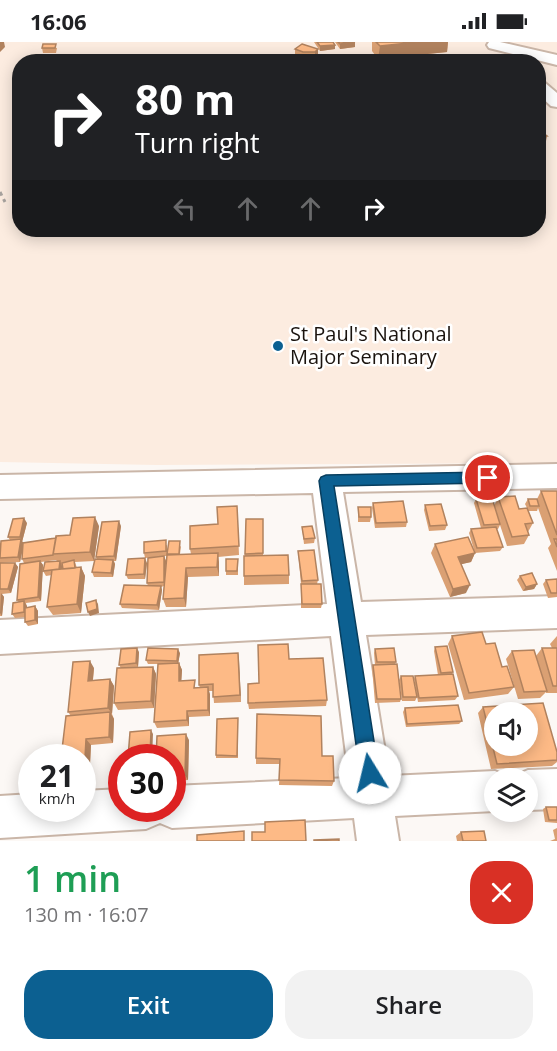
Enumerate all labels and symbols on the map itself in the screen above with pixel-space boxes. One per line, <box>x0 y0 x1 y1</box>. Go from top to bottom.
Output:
place label: St Paul's National Major Seminary <box>290 320 452 370</box>
marker: St Paul's National Major Seminary <box>271 339 285 353</box>
pin <box>462 452 513 503</box>
position arrow <box>338 741 402 805</box>
speed limit sign: 30 <box>108 744 186 822</box>

